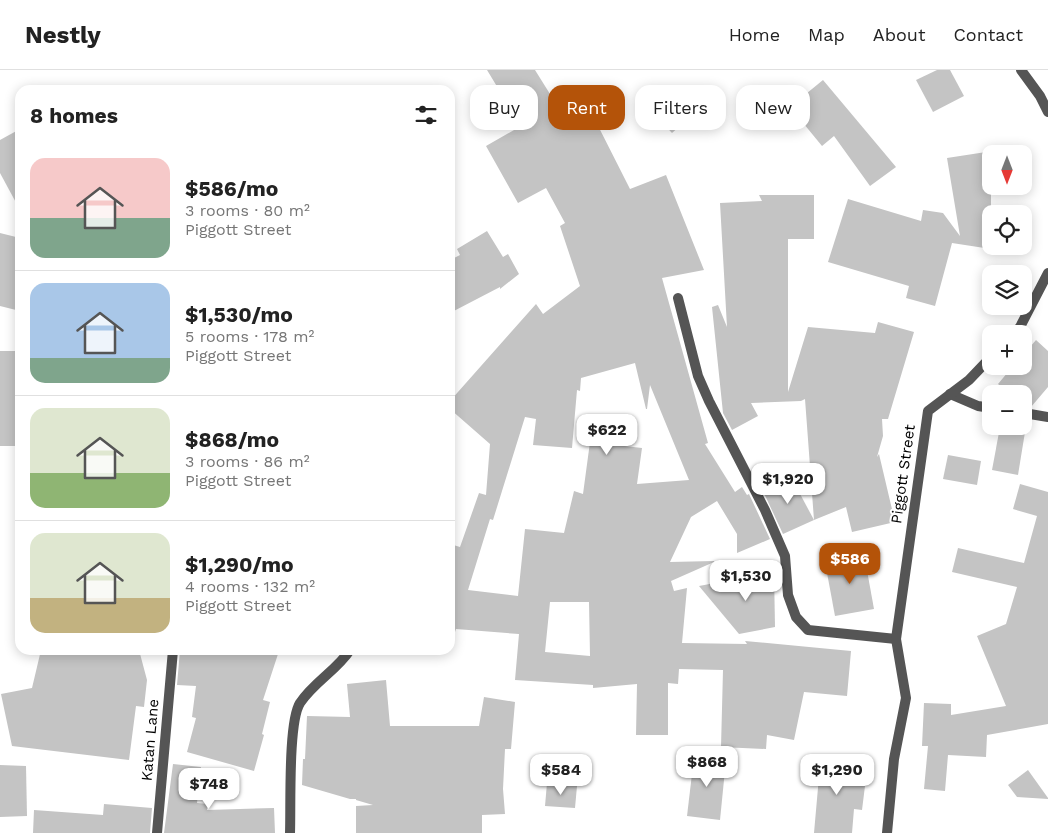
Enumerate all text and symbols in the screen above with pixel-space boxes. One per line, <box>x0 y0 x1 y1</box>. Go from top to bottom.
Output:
text: Nestly <box>25 21 101 49</box>
text: Home <box>729 24 780 45</box>
text: Map <box>808 24 845 45</box>
text: About <box>873 24 925 45</box>
text: Contact <box>953 24 1023 45</box>
chip: Buy <box>470 85 538 130</box>
chip: Rent <box>548 85 625 130</box>
chip: Filters <box>635 85 726 130</box>
chip: New <box>736 85 810 130</box>
icon: filters <box>412 101 440 129</box>
text: 8 homes <box>30 103 118 128</box>
north arrow <box>982 145 1032 195</box>
map controls <box>982 145 1032 435</box>
text: $586/mo <box>185 176 278 201</box>
icon: home <box>70 178 130 238</box>
text: 3 rooms · 80 m² <box>185 201 310 220</box>
button: locate <box>982 205 1032 255</box>
text: Piggott Street <box>185 220 292 239</box>
button: layers <box>982 265 1032 315</box>
text: $1,530/mo <box>185 302 293 327</box>
icon: home <box>70 303 130 363</box>
button: + <box>982 325 1032 375</box>
text: 5 rooms · 178 m² <box>185 327 314 346</box>
text: Piggott Street <box>185 346 292 365</box>
button: − <box>982 385 1032 435</box>
pin: $622 <box>577 414 637 456</box>
text: $622 <box>587 420 627 439</box>
street label: Piggott Street <box>887 423 919 525</box>
text: $868/mo <box>185 427 279 452</box>
icon: home <box>70 428 130 488</box>
text: 3 rooms · 86 m² <box>185 452 310 471</box>
pin: $1,920 <box>747 462 829 505</box>
text: $1,920 <box>762 469 814 488</box>
text: Piggott Street <box>185 471 292 490</box>
pin: $586 <box>820 542 880 585</box>
text: $586 <box>830 549 870 568</box>
text: $1,290/mo <box>185 552 294 577</box>
icon: home <box>70 553 130 613</box>
pin: $1,530 <box>705 560 787 602</box>
text: $1,530 <box>721 566 771 585</box>
text: 4 rooms · 132 m² <box>185 577 315 596</box>
text: Piggott Street <box>185 596 292 615</box>
street label: Katan Lane <box>137 698 163 782</box>
pin: $868 <box>677 746 737 788</box>
text: $868 <box>687 752 727 771</box>
pin: $584 <box>531 754 591 796</box>
pin: $1,290 <box>796 754 878 796</box>
text: $584 <box>541 760 581 779</box>
text: $1,290 <box>811 760 863 779</box>
pin: $748 <box>179 768 239 810</box>
text: $748 <box>190 774 229 793</box>

